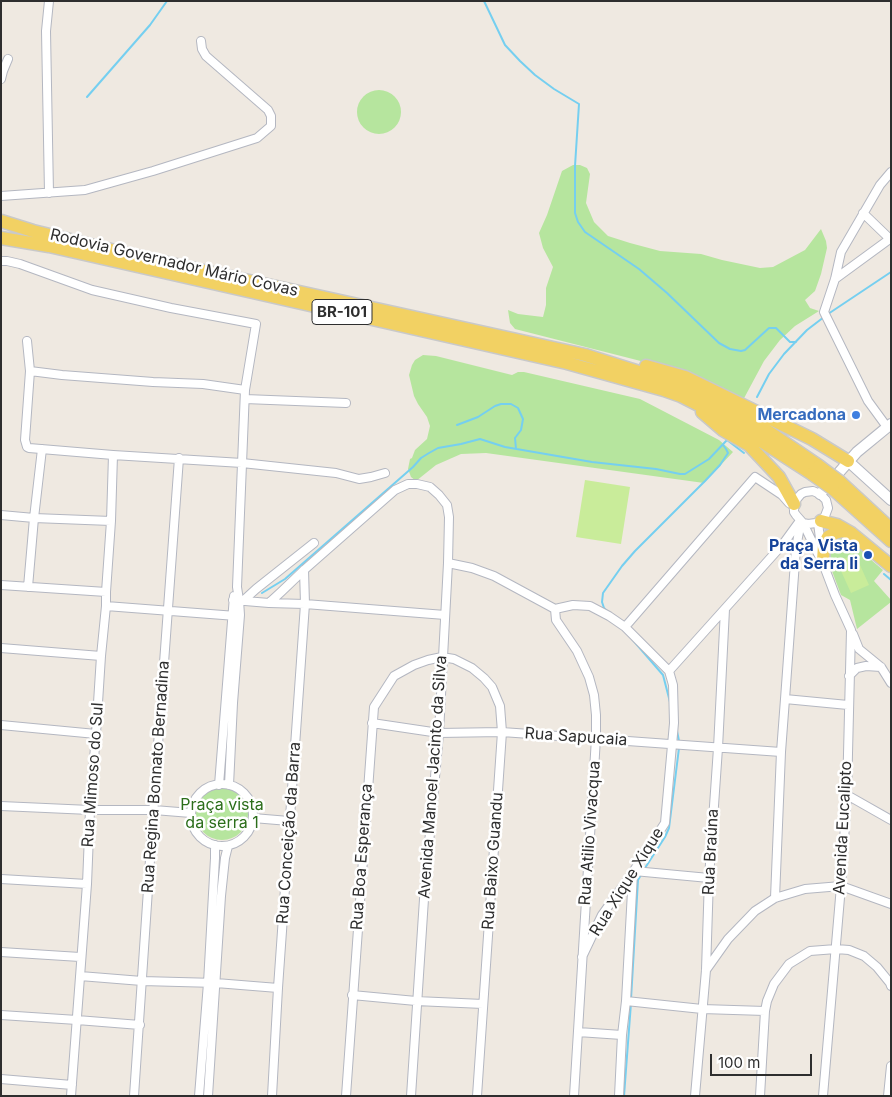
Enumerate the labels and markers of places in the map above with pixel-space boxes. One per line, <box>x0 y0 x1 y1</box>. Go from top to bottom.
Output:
place label: Mercadona <box>757 405 846 425</box>
marker: Mercadona <box>850 409 862 421</box>
place label: Praça Vista da Serra Ii <box>769 536 858 574</box>
marker: Praça Vista da Serra Ii <box>862 549 874 561</box>

